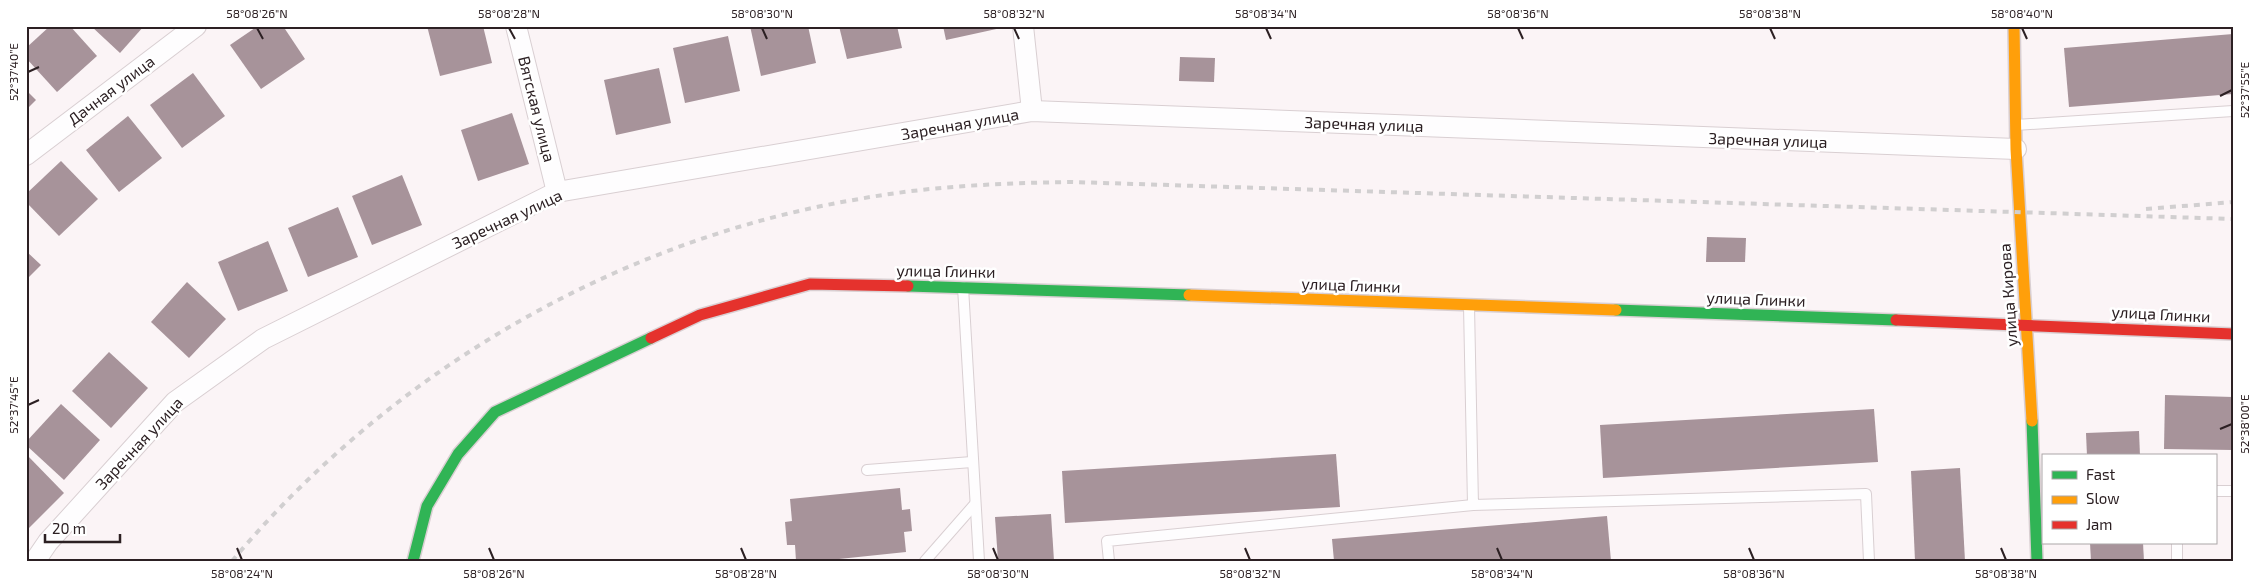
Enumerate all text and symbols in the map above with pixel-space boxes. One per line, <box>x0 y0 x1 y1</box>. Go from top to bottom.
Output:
text: 58°08'26"N <box>226 6 288 20</box>
text: 58°08'28"N <box>478 6 540 20</box>
text: 58°08'30"N <box>731 6 793 20</box>
text: 58°08'32"N <box>983 6 1045 20</box>
text: 58°08'34"N <box>1235 6 1297 20</box>
text: 58°08'36"N <box>1487 6 1549 20</box>
text: 58°08'38"N <box>1739 6 1801 20</box>
text: 58°08'40"N <box>1991 6 2053 20</box>
text: 52°37'40"E <box>6 43 20 101</box>
street label: Дачная улица <box>64 51 158 129</box>
street label: Вятская улица <box>514 54 560 164</box>
text: 52°37'55"E <box>2237 61 2251 118</box>
street label: Заречная улица <box>900 104 1020 144</box>
street label: Заречная улица <box>1304 112 1424 136</box>
street label: Заречная улица <box>1708 128 1828 152</box>
street label: Заречная улица <box>449 185 565 253</box>
street label: улица Кирова <box>1994 243 2022 347</box>
street label: улица Глинки <box>896 260 996 282</box>
street label: улица Глинки <box>1301 273 1401 297</box>
street label: улица Глинки <box>1706 287 1806 311</box>
street label: улица Глинки <box>2111 301 2211 327</box>
text: 52°37'45"E <box>6 376 20 434</box>
street label: Заречная улица <box>91 393 187 493</box>
text: 52°38'00"E <box>2237 394 2251 454</box>
legend <box>2042 454 2216 544</box>
text: Fast <box>2086 465 2116 483</box>
text: Slow <box>2086 489 2120 507</box>
scale bar <box>45 512 120 544</box>
text: Jam <box>2086 515 2112 533</box>
text: 20 m <box>52 519 86 537</box>
text: 58°08'24"N <box>211 566 273 580</box>
text: 58°08'26"N <box>463 566 525 580</box>
text: 58°08'28"N <box>715 566 777 580</box>
text: 58°08'30"N <box>967 566 1029 580</box>
text: 58°08'32"N <box>1219 566 1281 580</box>
text: 58°08'34"N <box>1471 566 1533 580</box>
text: 58°08'36"N <box>1723 566 1785 580</box>
text: 58°08'38"N <box>1975 566 2037 580</box>

